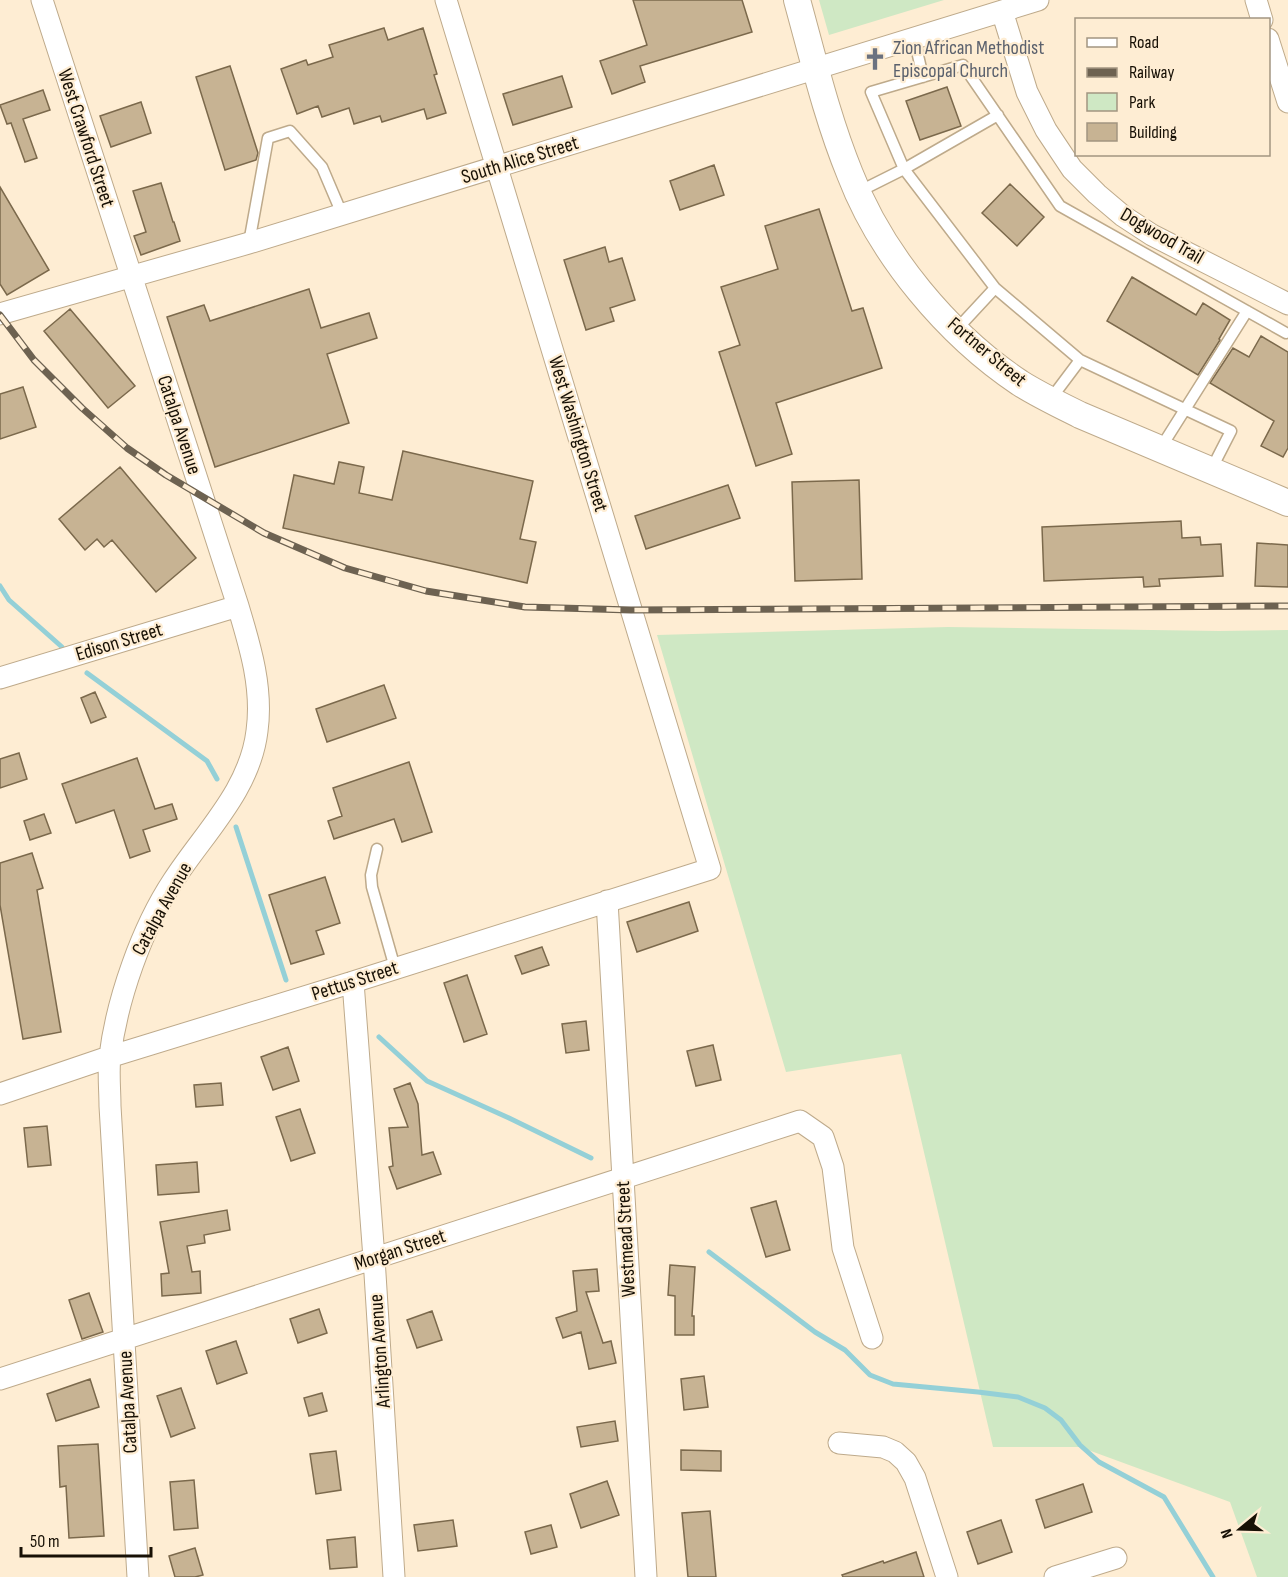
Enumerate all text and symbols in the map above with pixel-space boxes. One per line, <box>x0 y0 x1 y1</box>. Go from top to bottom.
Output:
legend <box>1075 18 1270 156</box>
text: Road <box>1129 32 1159 53</box>
place label: Zion African Methodist Episcopal Church <box>893 36 1044 83</box>
church icon: Zion African Methodist Episcopal Church <box>862 46 888 72</box>
text: Railway <box>1129 62 1174 83</box>
street label: West Crawford Street <box>52 66 120 210</box>
text: Park <box>1129 92 1155 113</box>
text: Building <box>1129 122 1177 143</box>
street label: South Alice Street <box>459 131 581 189</box>
street label: Dogwood Trail <box>1116 203 1208 269</box>
street label: Fortner Street <box>943 312 1031 392</box>
street label: West Washington Street <box>543 353 613 515</box>
street label: Catalpa Avenue <box>152 373 206 477</box>
street label: Edison Street <box>73 617 165 667</box>
street label: Catalpa Avenue <box>127 858 197 960</box>
street label: Pettus Street <box>309 956 401 1006</box>
street label: Westmead Street <box>611 1180 641 1298</box>
street label: Morgan Street <box>351 1224 449 1276</box>
street label: Arlington Avenue <box>364 1293 396 1410</box>
street label: Catalpa Avenue <box>113 1350 143 1454</box>
north arrow <box>1210 1499 1270 1559</box>
scale bar <box>21 1520 152 1558</box>
text: N <box>1217 1526 1238 1541</box>
text: 50 m <box>30 1531 60 1552</box>

